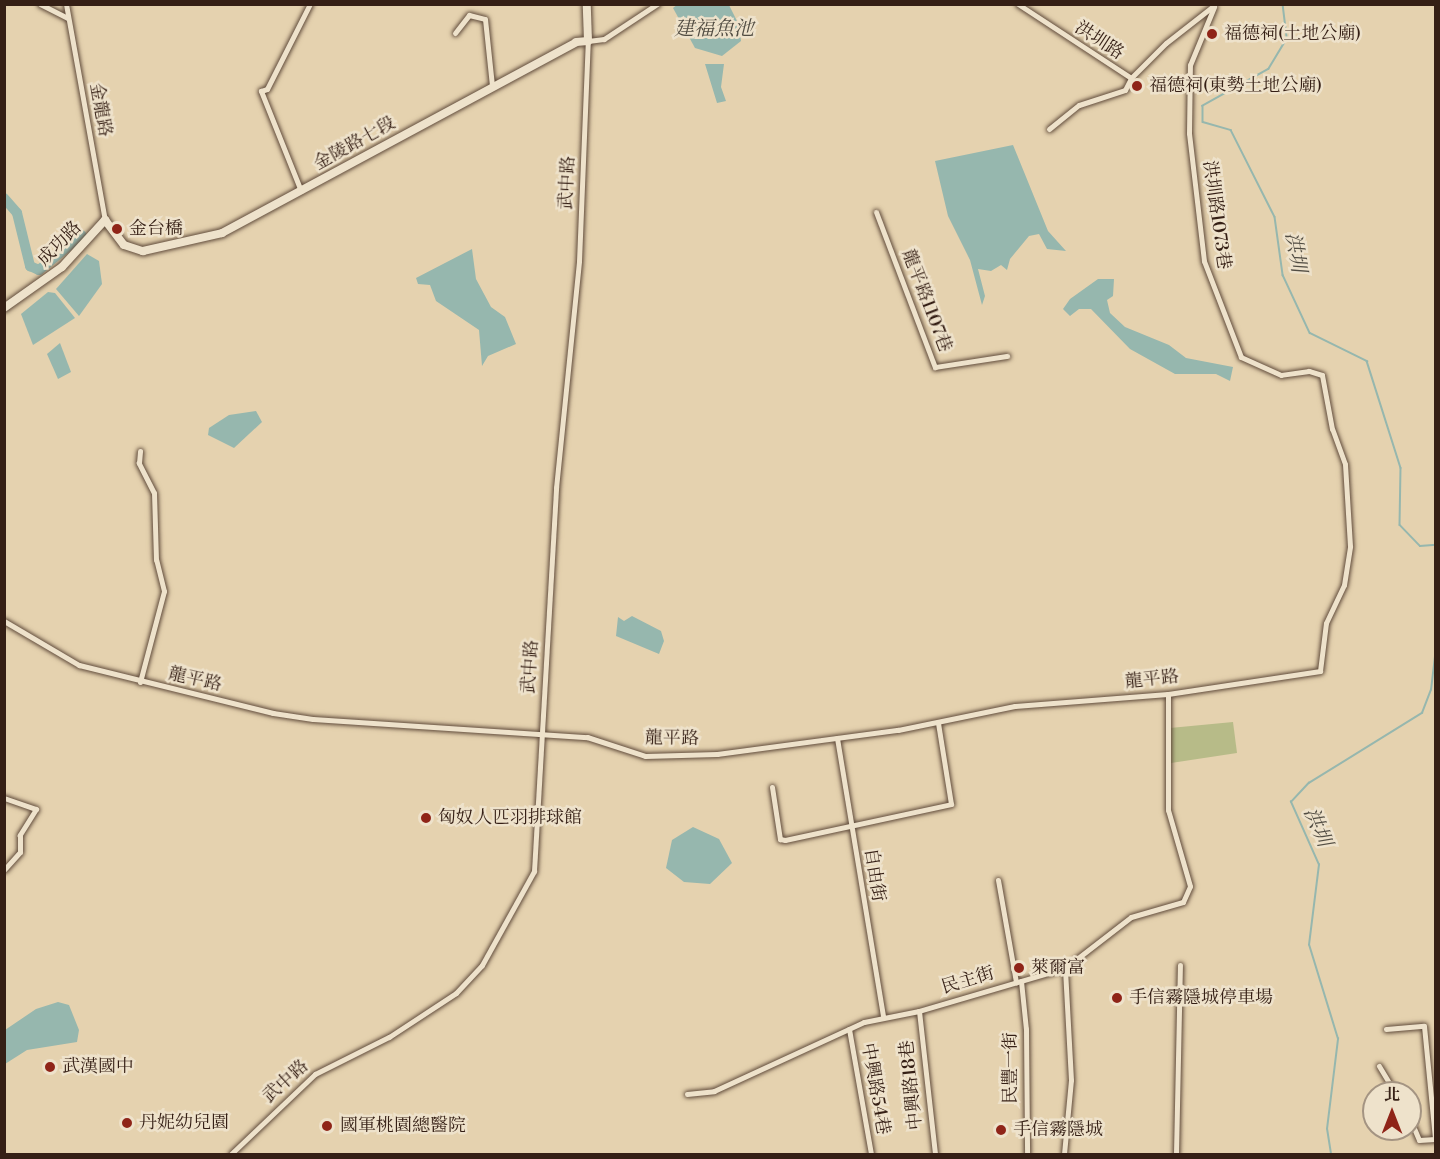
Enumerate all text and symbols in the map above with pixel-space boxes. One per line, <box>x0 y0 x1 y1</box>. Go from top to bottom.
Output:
water label: 建福魚池 <box>674 17 754 41</box>
street label: 洪圳路 <box>1070 17 1128 65</box>
place label: 福德祠(土地公廟) <box>1224 23 1361 45</box>
marker: 福德祠(土地公廟) <box>1205 27 1219 41</box>
place label: 福德祠(東勢土地公廟) <box>1149 75 1322 97</box>
marker: 福德祠(東勢土地公廟) <box>1130 79 1144 93</box>
street label: 金龍路 <box>85 82 115 138</box>
street label: 金陵路七段 <box>310 113 400 175</box>
street label: 武中路 <box>556 155 580 211</box>
street label: 洪圳路1073巷 <box>1198 159 1234 271</box>
street label: 成功路 <box>33 217 87 271</box>
place label: 金台橋 <box>129 218 183 240</box>
marker: 金台橋 <box>110 222 124 236</box>
water label: 洪圳 <box>1280 230 1310 274</box>
street label: 龍平路1107巷 <box>897 247 955 355</box>
street label: 武中路 <box>518 639 544 695</box>
street label: 龍平路 <box>166 663 224 697</box>
street label: 龍平路 <box>1124 666 1180 694</box>
street label: 龍平路 <box>645 728 699 750</box>
water label: 洪圳 <box>1298 804 1336 850</box>
place label: 匈奴人匹羽排球館 <box>438 807 582 829</box>
marker: 匈奴人匹羽排球館 <box>419 811 433 825</box>
street label: 自由街 <box>859 847 889 903</box>
place label: 萊爾富 <box>1031 957 1085 979</box>
marker: 萊爾富 <box>1012 961 1026 975</box>
street label: 民主街 <box>939 963 997 999</box>
place label: 手信霧隱城停車場 <box>1129 987 1273 1009</box>
marker: 手信霧隱城停車場 <box>1110 991 1124 1005</box>
street label: 民豐一街 <box>1000 1032 1022 1104</box>
street label: 中興路18巷 <box>897 1039 927 1131</box>
street label: 中興路54巷 <box>856 1041 894 1137</box>
place label: 武漢國中 <box>62 1056 134 1078</box>
street label: 武中路 <box>259 1056 313 1108</box>
marker: 武漢國中 <box>43 1060 57 1074</box>
north arrow <box>1362 1081 1422 1141</box>
text: 北 <box>1384 1085 1400 1105</box>
place label: 丹妮幼兒園 <box>139 1112 229 1134</box>
place label: 國軍桃園總醫院 <box>340 1115 466 1137</box>
marker: 丹妮幼兒園 <box>120 1116 134 1130</box>
marker: 國軍桃園總醫院 <box>318 1117 336 1135</box>
place label: 手信霧隱城 <box>1013 1119 1103 1141</box>
marker: 手信霧隱城 <box>994 1123 1008 1137</box>

